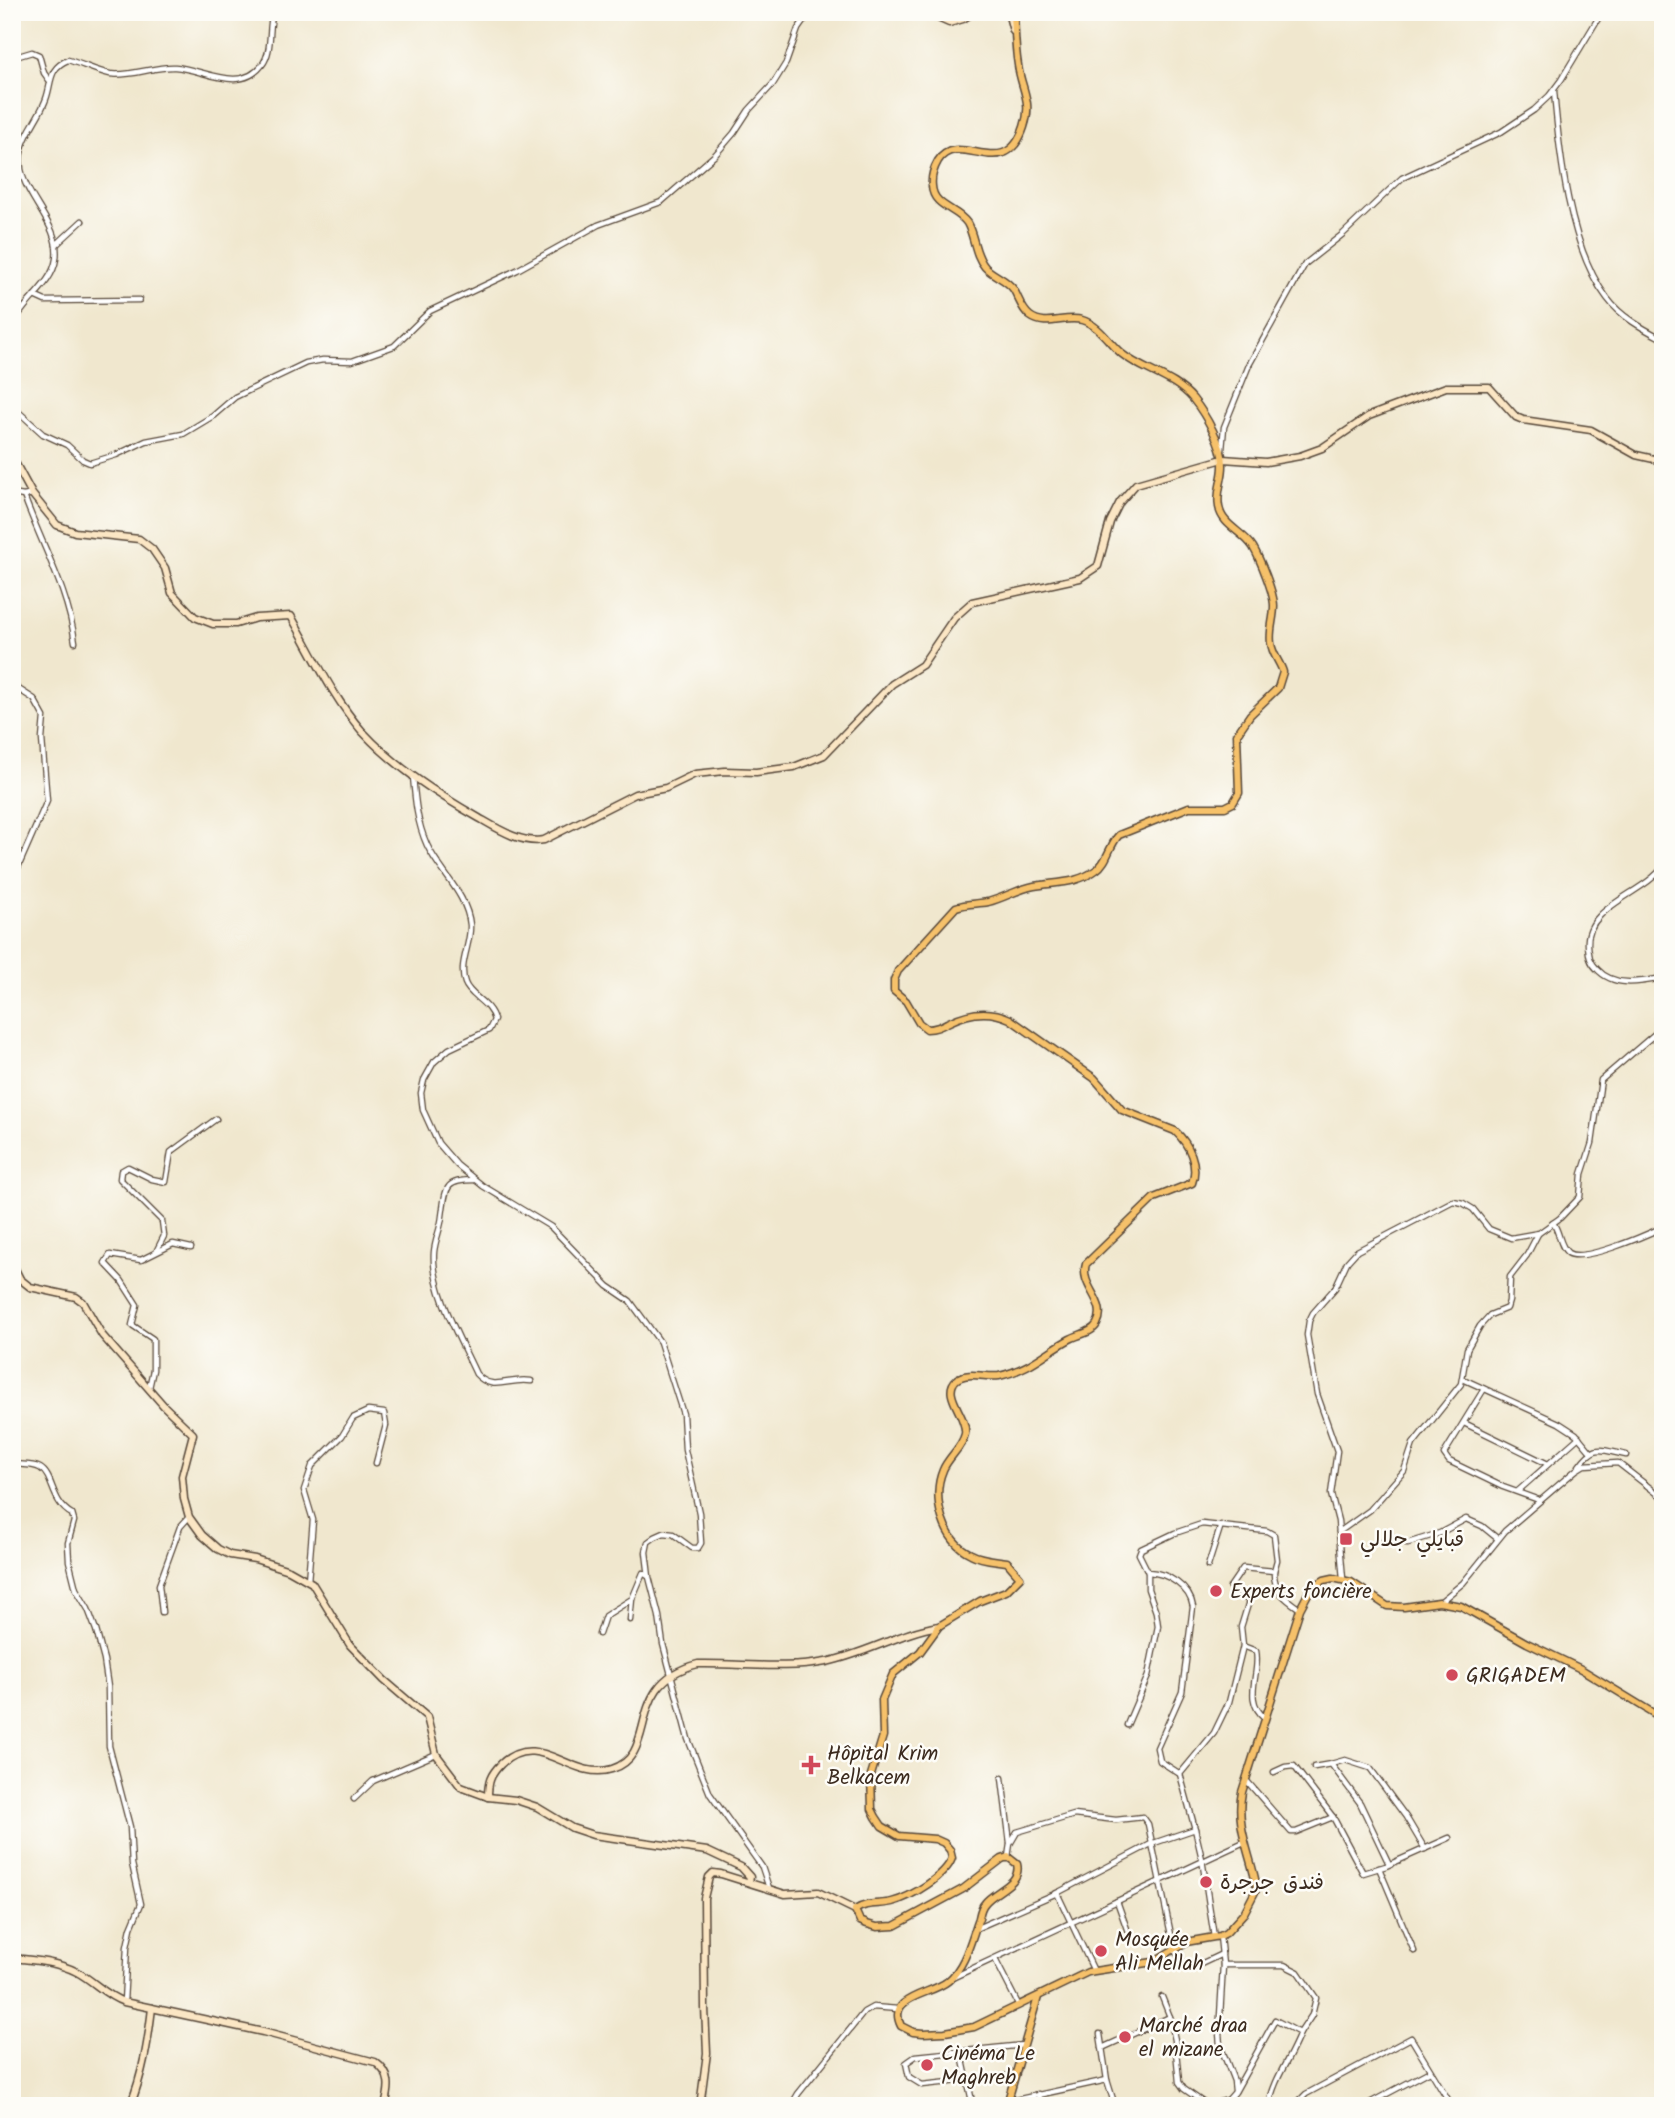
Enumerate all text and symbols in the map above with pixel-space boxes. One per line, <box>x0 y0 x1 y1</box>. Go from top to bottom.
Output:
place label: قبايلي جلالي <box>1360 1524 1464 1558</box>
marker: قبايلي جلالي <box>1338 1531 1354 1547</box>
place label: Experts foncière <box>1230 1576 1372 1609</box>
marker: Experts foncière <box>1208 1583 1224 1599</box>
place label: GRIGADEM <box>1466 1660 1566 1693</box>
marker: GRIGADEM <box>1444 1667 1460 1683</box>
place label: Hôpital Krim Belkacem <box>827 1738 938 1795</box>
marker: Hôpital Krim Belkacem <box>801 1755 821 1775</box>
place label: فندق جرجرة <box>1220 1867 1324 1900</box>
marker: فندق جرجرة <box>1198 1874 1214 1890</box>
place label: Mosquée Ali Mellah <box>1115 1924 1204 1981</box>
marker: Mosquée Ali Mellah <box>1093 1943 1109 1959</box>
place label: Marché draa el mizane <box>1139 2010 1248 2067</box>
marker: Marché draa el mizane <box>1117 2029 1133 2045</box>
place label: Cinéma Le Maghreb <box>941 2038 1035 2095</box>
marker: Cinéma Le Maghreb <box>919 2057 935 2073</box>

